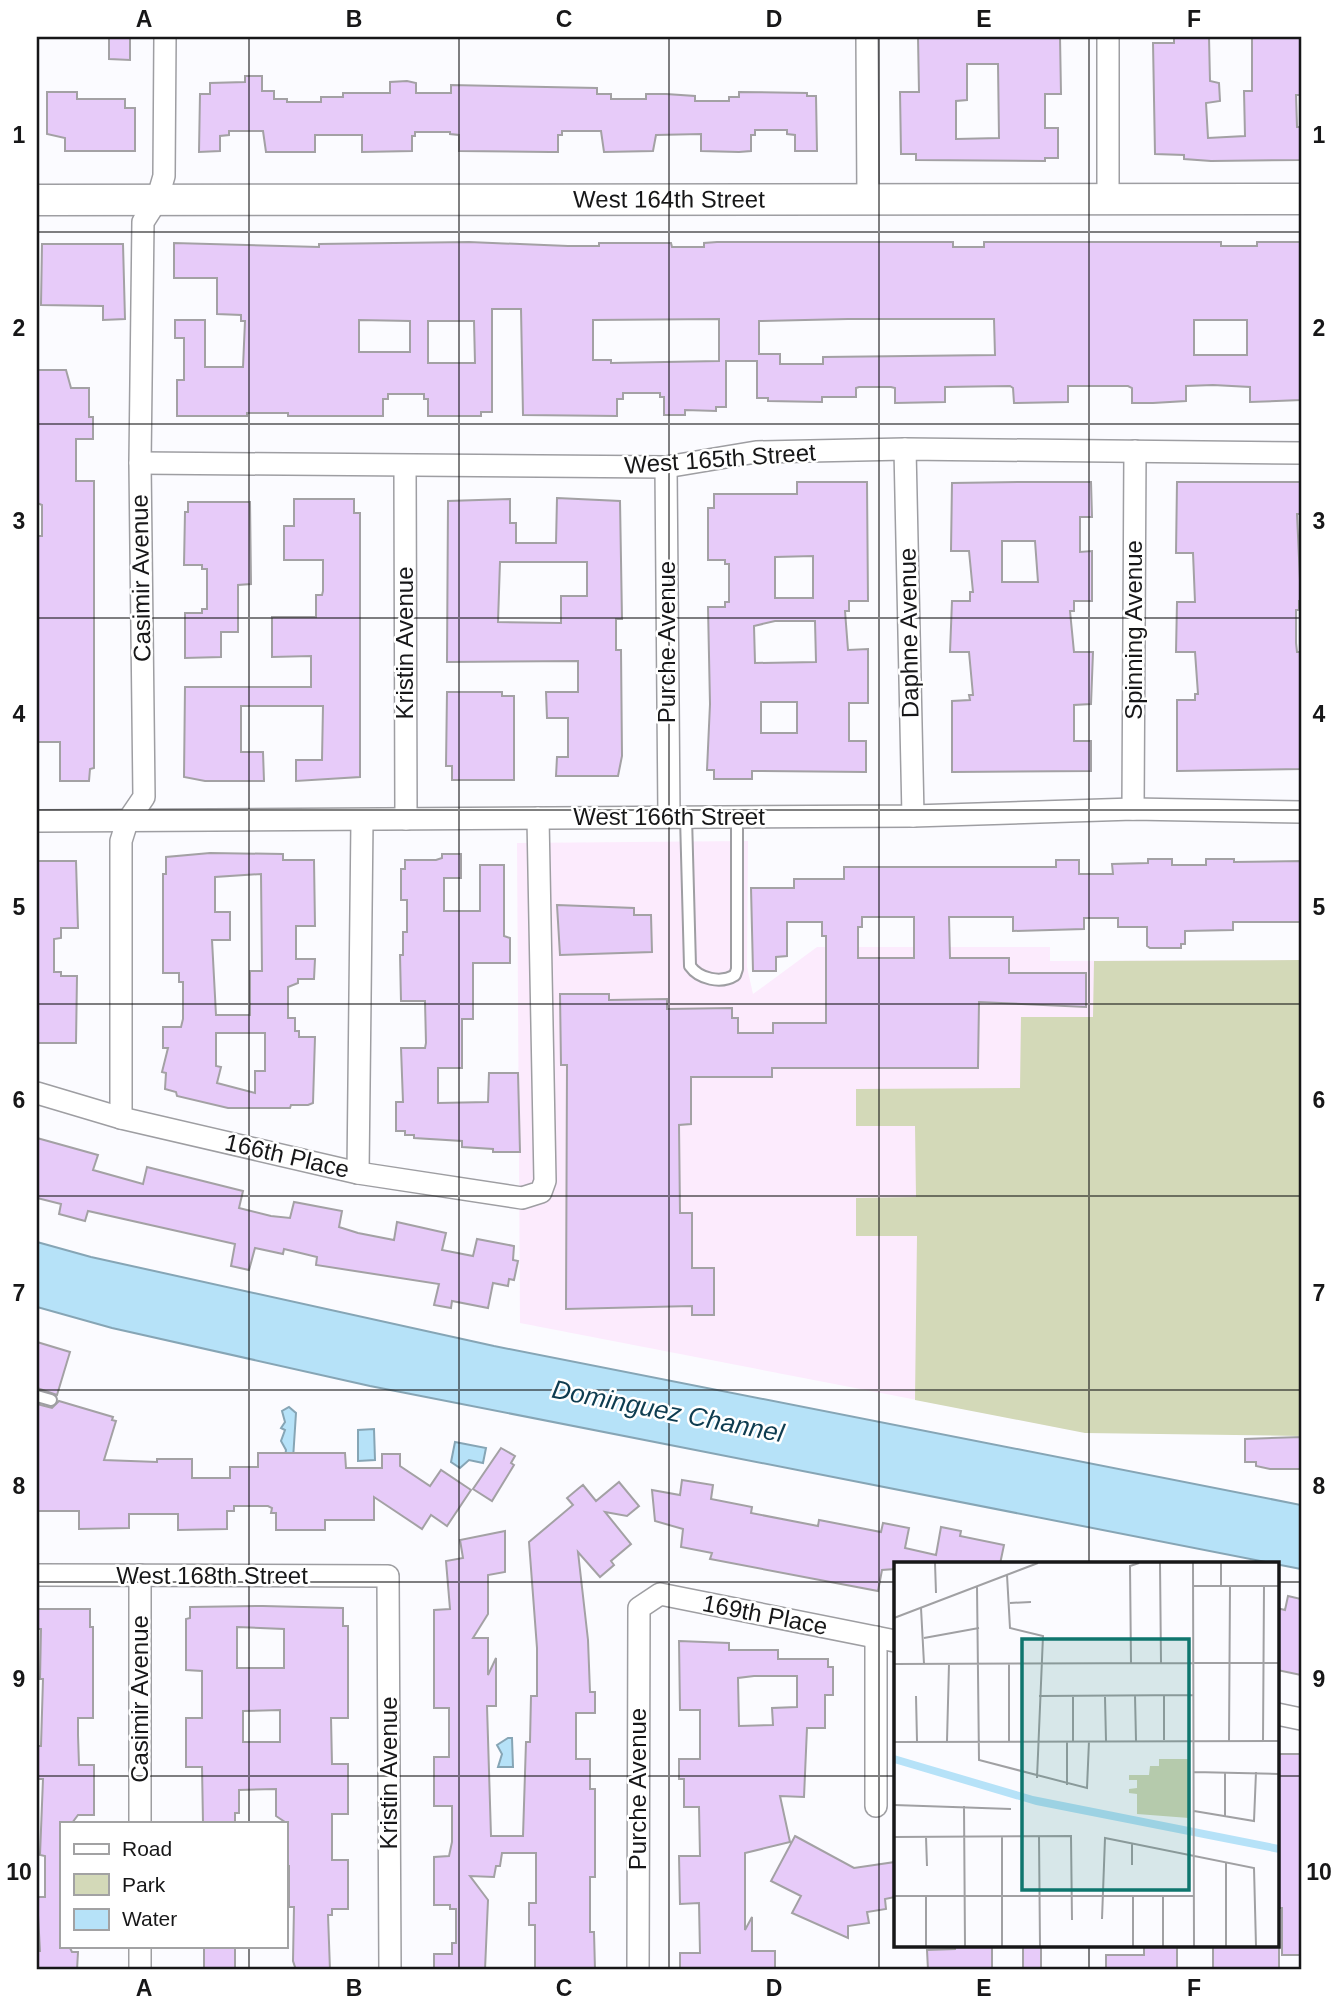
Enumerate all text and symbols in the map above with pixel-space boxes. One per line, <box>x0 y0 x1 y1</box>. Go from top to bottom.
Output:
text: A <box>136 6 152 32</box>
text: B <box>346 6 362 32</box>
text: C <box>556 6 572 32</box>
text: D <box>766 6 782 32</box>
text: E <box>976 6 992 32</box>
text: F <box>1187 6 1201 32</box>
text: 1 <box>13 122 26 148</box>
text: 1 <box>1313 122 1326 148</box>
street label: West 164th Street <box>573 185 765 213</box>
text: 2 <box>13 315 25 341</box>
text: 2 <box>1313 315 1325 341</box>
street label: West 165th Street <box>623 438 817 479</box>
street label: Casimir Avenue <box>126 494 155 662</box>
text: 3 <box>13 508 25 534</box>
text: 3 <box>1313 508 1325 534</box>
street label: Spinning Avenue <box>1120 540 1147 720</box>
street label: Daphne Avenue <box>894 548 923 718</box>
street label: Purche Avenue <box>653 561 680 723</box>
street label: Kristin Avenue <box>391 567 418 720</box>
text: 4 <box>13 701 26 727</box>
text: 4 <box>1313 701 1326 727</box>
street label: West 166th Street <box>573 803 765 830</box>
text: 5 <box>13 894 26 920</box>
text: 5 <box>1313 894 1326 920</box>
text: 6 <box>13 1087 25 1113</box>
text: 6 <box>1313 1087 1325 1113</box>
street label: 166th Place <box>222 1128 352 1183</box>
text: 7 <box>13 1280 25 1306</box>
text: 7 <box>1313 1280 1325 1306</box>
water label: Dominguez Channel <box>550 1374 788 1448</box>
text: 8 <box>13 1473 26 1499</box>
text: 8 <box>1313 1473 1326 1499</box>
street label: West 168th Street <box>116 1562 308 1589</box>
inset map <box>894 1562 1278 1948</box>
street label: 169th Place <box>700 1589 830 1640</box>
street label: Casimir Avenue <box>126 1615 153 1783</box>
text: 9 <box>13 1666 25 1692</box>
text: 9 <box>1313 1666 1325 1692</box>
street label: Kristin Avenue <box>375 1697 402 1850</box>
street label: Purche Avenue <box>624 1708 651 1870</box>
legend <box>60 1822 287 1948</box>
text: Road <box>122 1837 172 1860</box>
text: 10 <box>6 1859 32 1885</box>
text: 10 <box>1306 1859 1332 1885</box>
text: Park <box>122 1873 166 1896</box>
text: Water <box>122 1907 177 1930</box>
text: A <box>136 1975 152 2001</box>
text: B <box>346 1975 362 2001</box>
text: C <box>556 1975 572 2001</box>
text: D <box>766 1975 782 2001</box>
text: E <box>976 1975 992 2001</box>
text: F <box>1187 1975 1201 2001</box>

